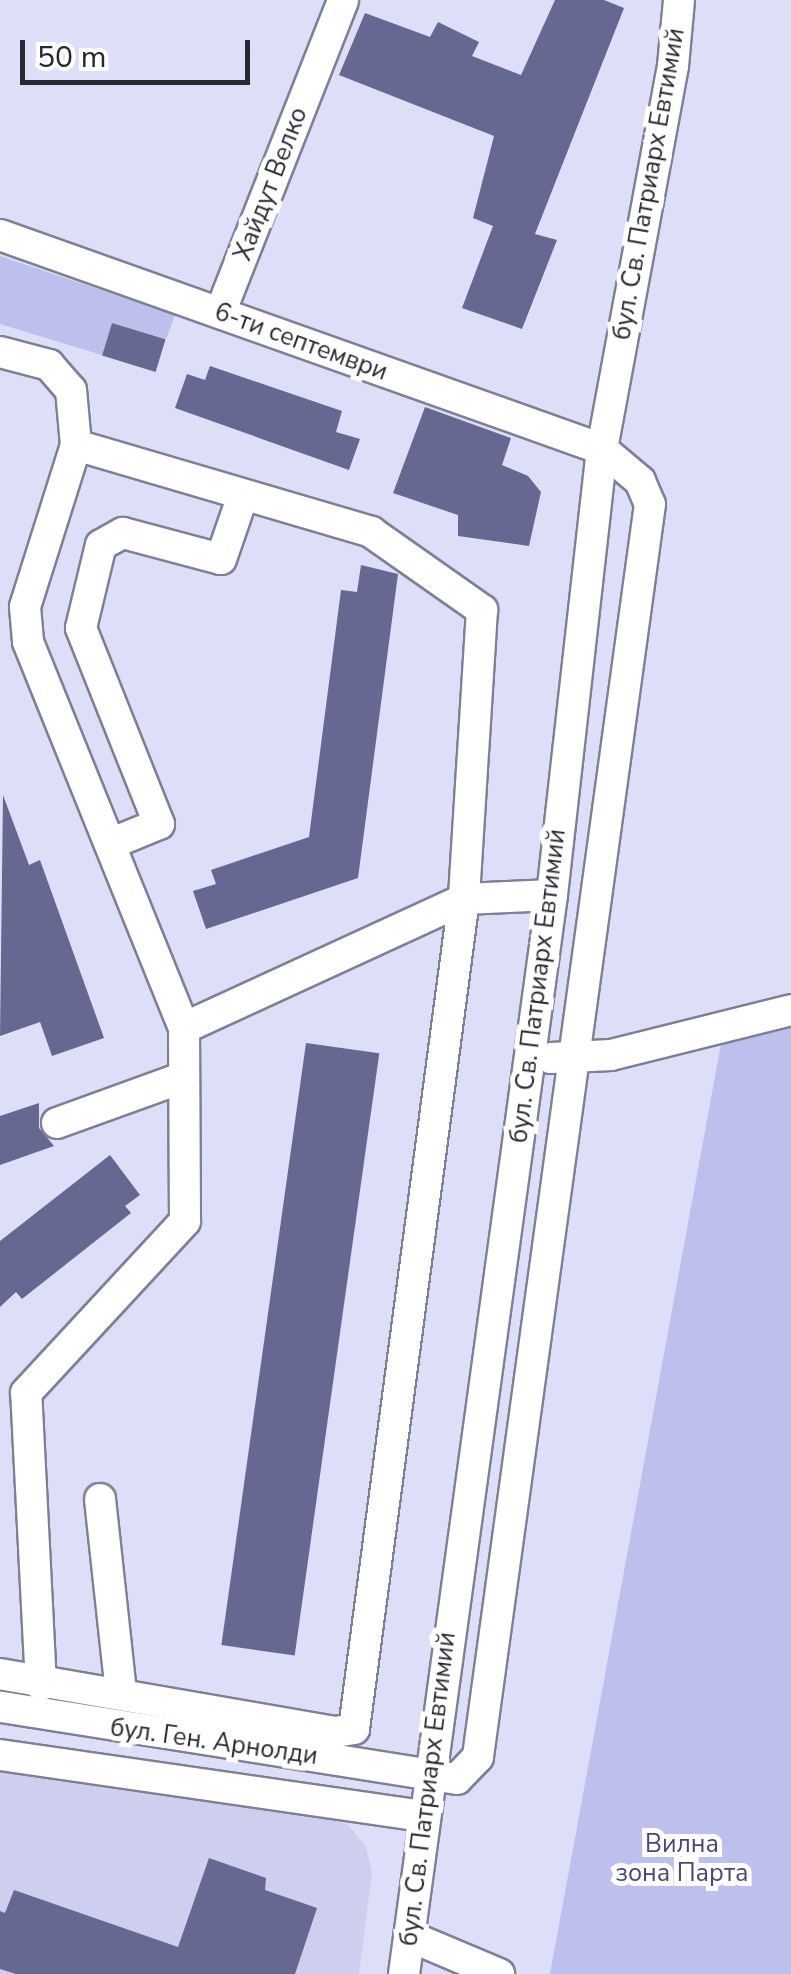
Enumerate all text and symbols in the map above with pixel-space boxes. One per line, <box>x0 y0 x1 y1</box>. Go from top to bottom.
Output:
scale bar <box>25 20 255 82</box>
street label: бул. Св. Патриарх Евтимий <box>607 26 691 342</box>
text: 50 m <box>37 37 106 78</box>
street label: Хайдут Велко <box>228 103 314 265</box>
street label: 6-ти септември <box>210 297 392 387</box>
street label: бул. Св. Патриарх Евтимий <box>504 827 572 1145</box>
street label: бул. Св. Патриарх Евтимий <box>394 1630 462 1948</box>
street label: бул. Ген. Арнолди <box>108 1713 320 1771</box>
park label: Вилна зона Парта <box>616 1830 748 1889</box>

